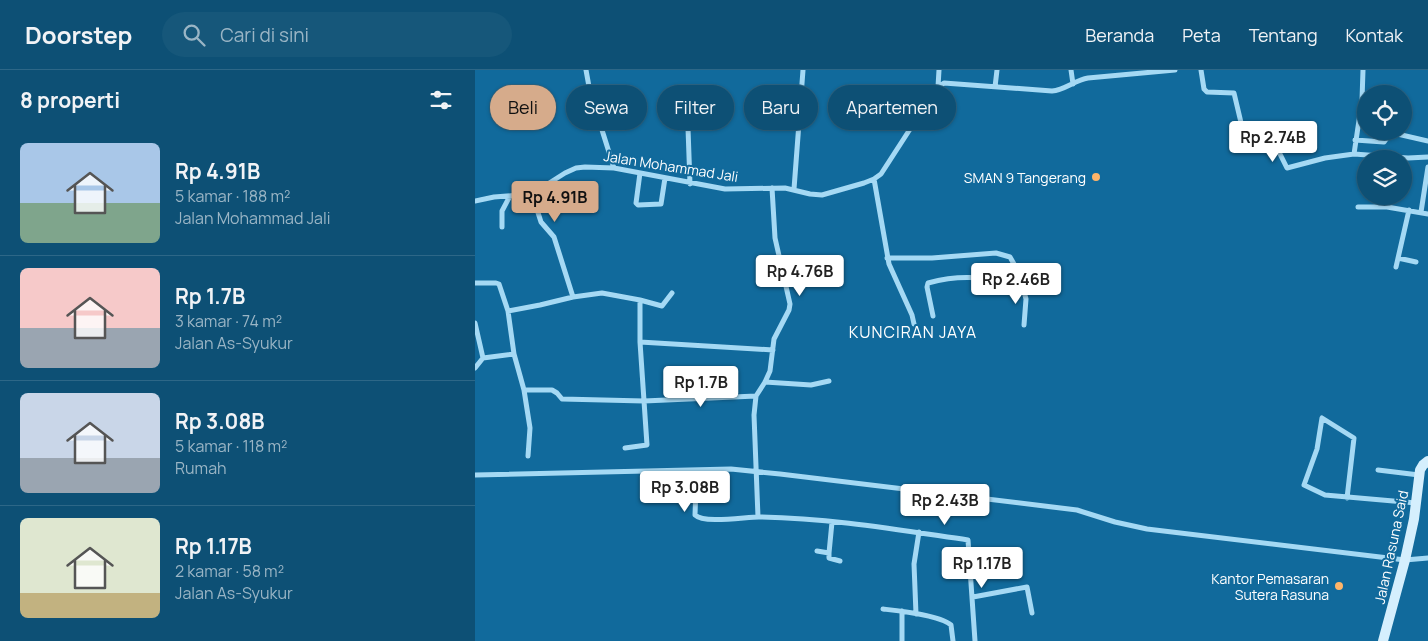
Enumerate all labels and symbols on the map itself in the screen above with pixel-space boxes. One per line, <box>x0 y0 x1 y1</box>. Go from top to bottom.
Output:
pin: Rp 2.74B <box>1221 121 1325 163</box>
street label: Jalan Mohammad Jali <box>602 146 740 186</box>
place label: SMAN 9 Tangerang <box>964 168 1086 187</box>
marker: SMAN 9 Tangerang <box>1090 171 1102 183</box>
pin: Rp 4.91B <box>503 180 607 223</box>
pin: Rp 4.76B <box>748 254 852 297</box>
pin: Rp 2.46B <box>964 262 1068 305</box>
district label: KUNCIRAN JAYA <box>849 321 977 343</box>
pin: Rp 1.7B <box>655 366 747 408</box>
pin: Rp 3.08B <box>633 470 737 513</box>
pin: Rp 2.43B <box>893 484 997 526</box>
street label: Jalan Rasuna Said <box>1370 489 1412 605</box>
pin: Rp 1.17B <box>930 546 1034 589</box>
place label: Kantor Pemasaran Sutera Rasuna <box>1211 569 1329 604</box>
marker: Kantor Pemasaran Sutera Rasuna <box>1333 580 1345 592</box>

